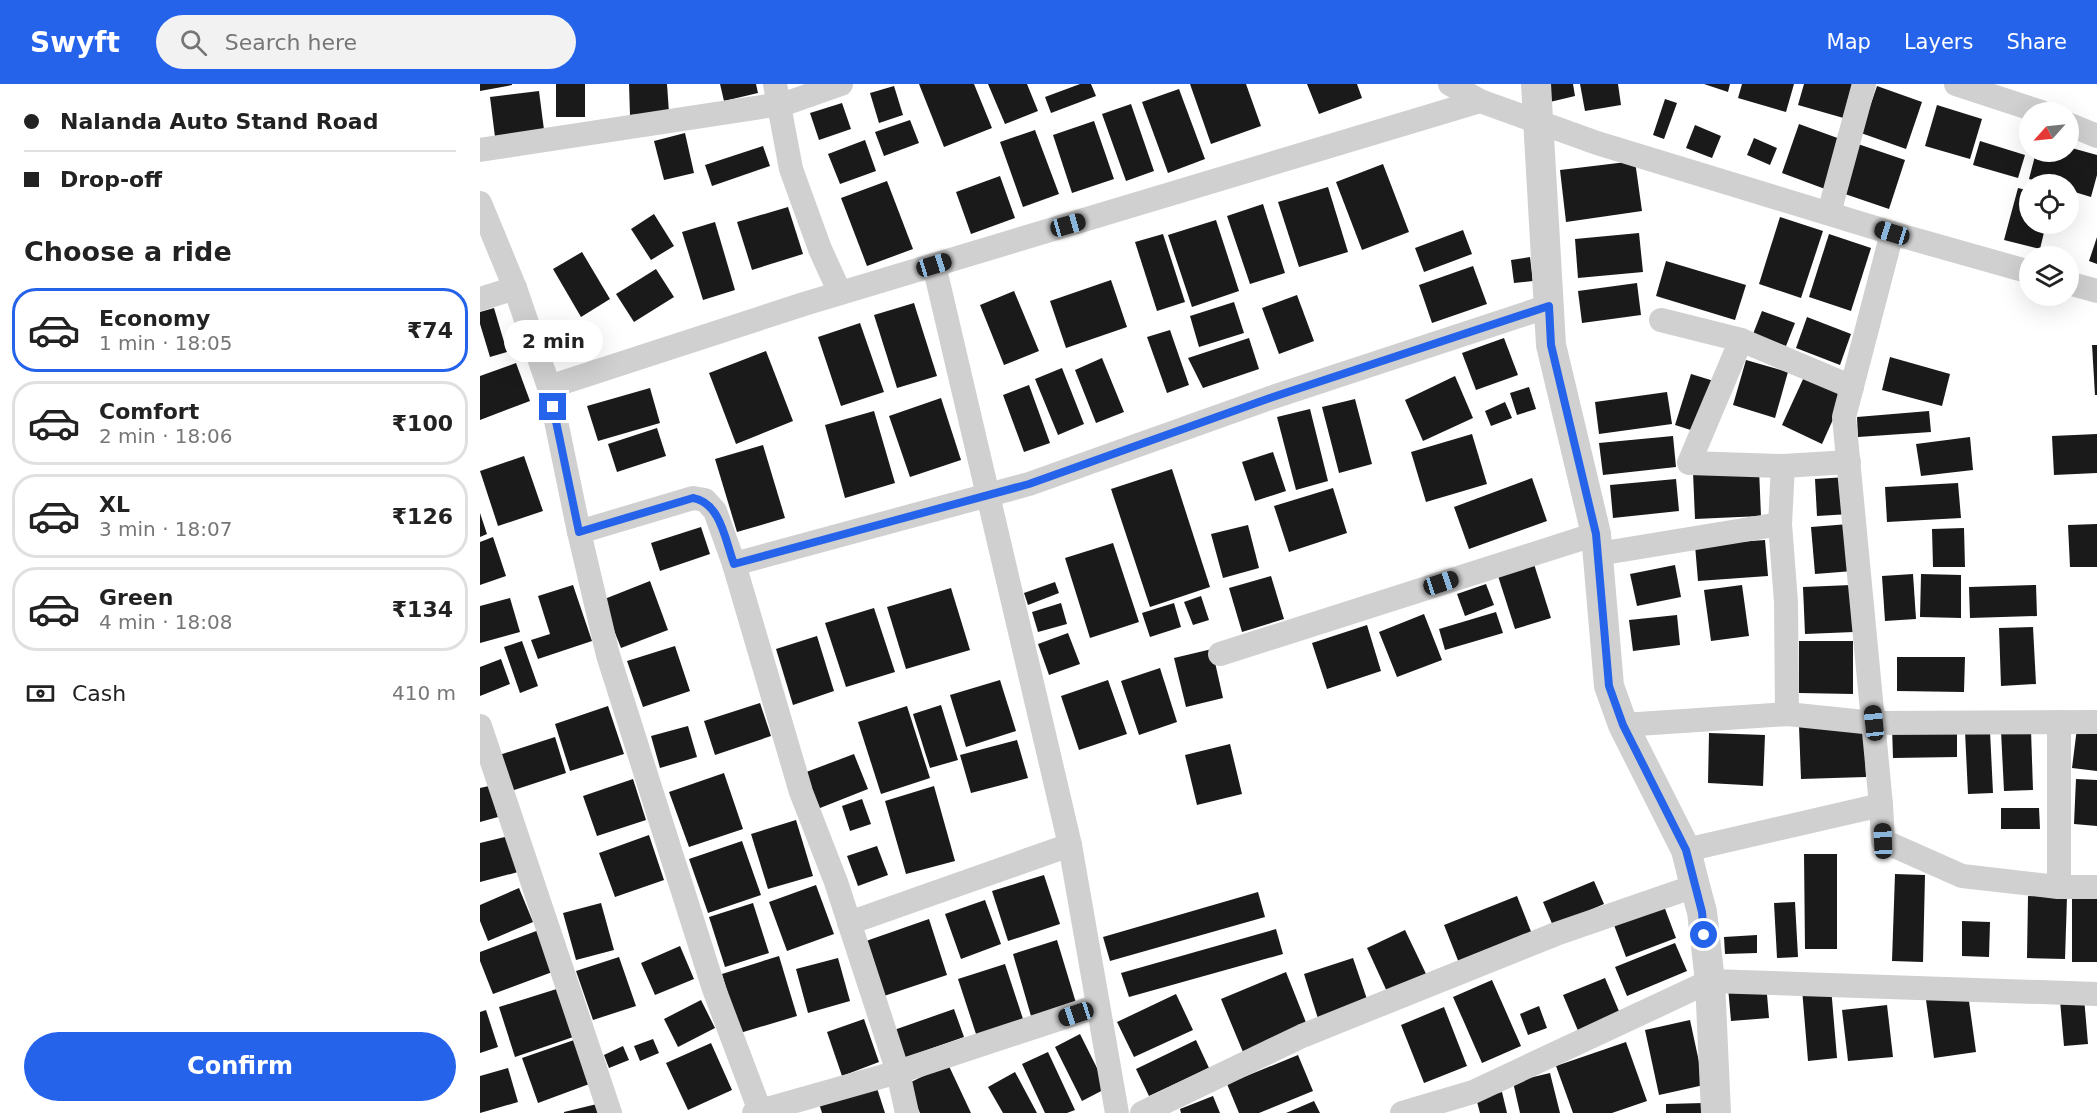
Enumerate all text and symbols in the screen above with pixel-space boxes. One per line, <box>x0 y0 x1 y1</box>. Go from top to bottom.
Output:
search box <box>156 15 576 69</box>
text: Swyft <box>30 26 120 59</box>
icon: search <box>177 26 210 59</box>
text: Search here <box>225 30 357 55</box>
text: Map <box>1827 30 1871 54</box>
text: Layers <box>1904 30 1973 54</box>
text: Share <box>2006 30 2067 54</box>
north arrow <box>2019 102 2079 162</box>
map controls <box>2019 102 2079 306</box>
text: Nalanda Auto Stand Road <box>60 109 378 134</box>
text: Drop-off <box>60 167 162 192</box>
button: locate <box>2019 174 2079 234</box>
car <box>1048 211 1088 239</box>
car <box>1872 219 1912 247</box>
text: Choose a ride <box>24 236 232 267</box>
button: layers <box>2019 246 2079 306</box>
car <box>914 251 954 279</box>
icon: car <box>27 303 81 357</box>
text: Economy <box>99 306 210 331</box>
text: ₹74 <box>407 318 453 343</box>
callout: 2 min <box>503 320 602 362</box>
text: 2 min <box>522 329 585 353</box>
text: 1 min · 18:05 <box>99 331 233 355</box>
route end <box>539 393 566 420</box>
icon: car <box>27 396 81 450</box>
text: Comfort <box>99 399 199 424</box>
text: ₹100 <box>392 411 453 436</box>
text: 2 min · 18:06 <box>99 424 233 448</box>
icon: car <box>27 489 81 543</box>
text: XL <box>99 492 130 517</box>
text: ₹126 <box>392 504 453 529</box>
text: 3 min · 18:07 <box>99 517 233 541</box>
car <box>1421 569 1461 597</box>
icon: car <box>27 582 81 636</box>
text: Green <box>99 585 173 610</box>
text: ₹134 <box>392 597 453 622</box>
text: 4 min · 18:08 <box>99 610 233 634</box>
icon: cash <box>24 677 57 710</box>
text: Cash <box>72 681 126 706</box>
text: 410 m <box>392 681 456 705</box>
car <box>1863 704 1885 742</box>
car <box>1873 823 1893 859</box>
route start <box>1690 921 1717 948</box>
car <box>1056 1000 1096 1028</box>
button: Confirm <box>24 1032 456 1101</box>

